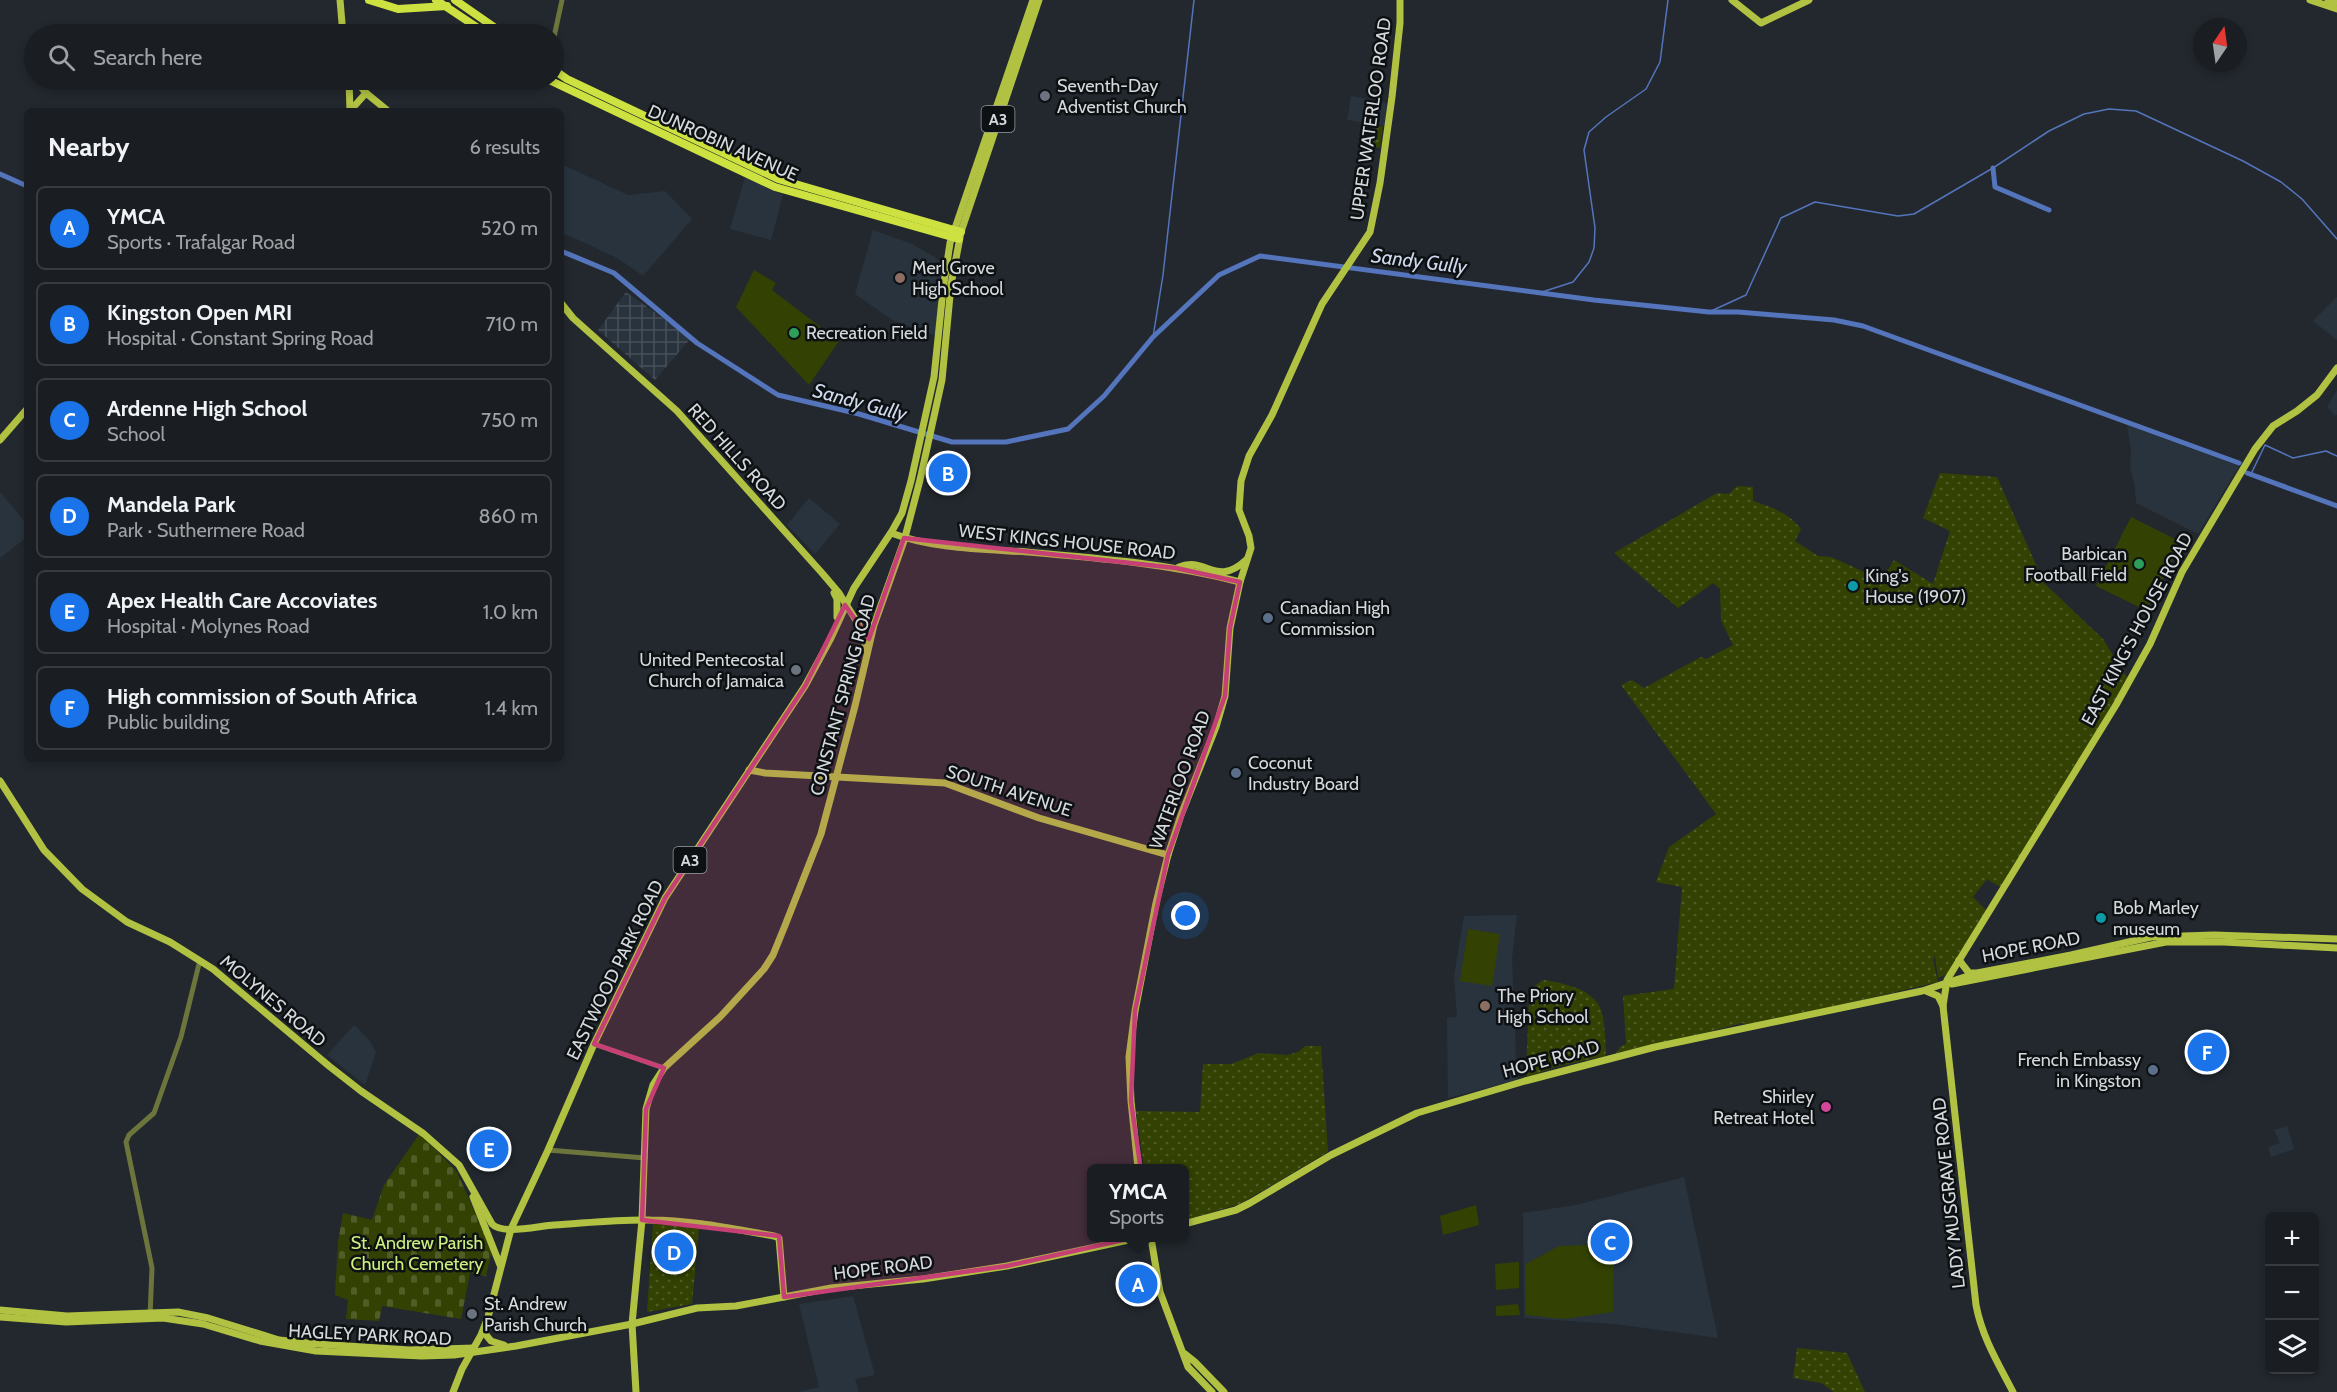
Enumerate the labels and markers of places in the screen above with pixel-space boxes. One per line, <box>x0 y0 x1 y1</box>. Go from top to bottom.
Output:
place label: Seventh-Day Adventist Church <box>1057 75 1187 118</box>
marker: Seventh-Day Adventist Church <box>1038 89 1052 103</box>
place label: Merl Grove High School <box>912 257 1004 300</box>
marker: Merl Grove High School <box>893 271 907 285</box>
place label: Recreation Field <box>806 322 927 344</box>
marker: Recreation Field <box>787 326 801 340</box>
pin: B <box>928 450 968 496</box>
place label: Barbican Football Field <box>2025 543 2127 586</box>
marker: Barbican Football Field <box>2132 557 2146 571</box>
place label: King's House (1907) <box>1865 565 1966 608</box>
marker: King's House (1907) <box>1846 579 1860 593</box>
place label: Canadian High Commission <box>1280 597 1390 640</box>
marker: Canadian High Commission <box>1261 611 1275 625</box>
place label: United Pentecostal Church of Jamaica <box>639 649 785 692</box>
marker: United Pentecostal Church of Jamaica <box>789 663 803 677</box>
place label: Coconut Industry Board <box>1248 752 1359 795</box>
marker: Coconut Industry Board <box>1229 766 1243 780</box>
place label: Bob Marley museum <box>2113 897 2199 940</box>
marker: Bob Marley museum <box>2094 911 2108 925</box>
place label: The Priory High School <box>1497 985 1589 1028</box>
marker: The Priory High School <box>1478 999 1492 1013</box>
pin: F <box>2188 1030 2226 1074</box>
place label: French Embassy in Kingston <box>2017 1049 2141 1092</box>
marker: French Embassy in Kingston <box>2146 1063 2160 1077</box>
place label: Shirley Retreat Hotel <box>1713 1086 1815 1129</box>
marker: Shirley Retreat Hotel <box>1819 1100 1833 1114</box>
pin: E <box>470 1126 508 1172</box>
pin: C <box>1590 1220 1630 1264</box>
pin: D <box>654 1230 694 1274</box>
pin: A <box>1118 1262 1158 1306</box>
place label: St. Andrew Parish Church <box>484 1293 587 1336</box>
marker: St. Andrew Parish Church <box>465 1307 479 1321</box>

